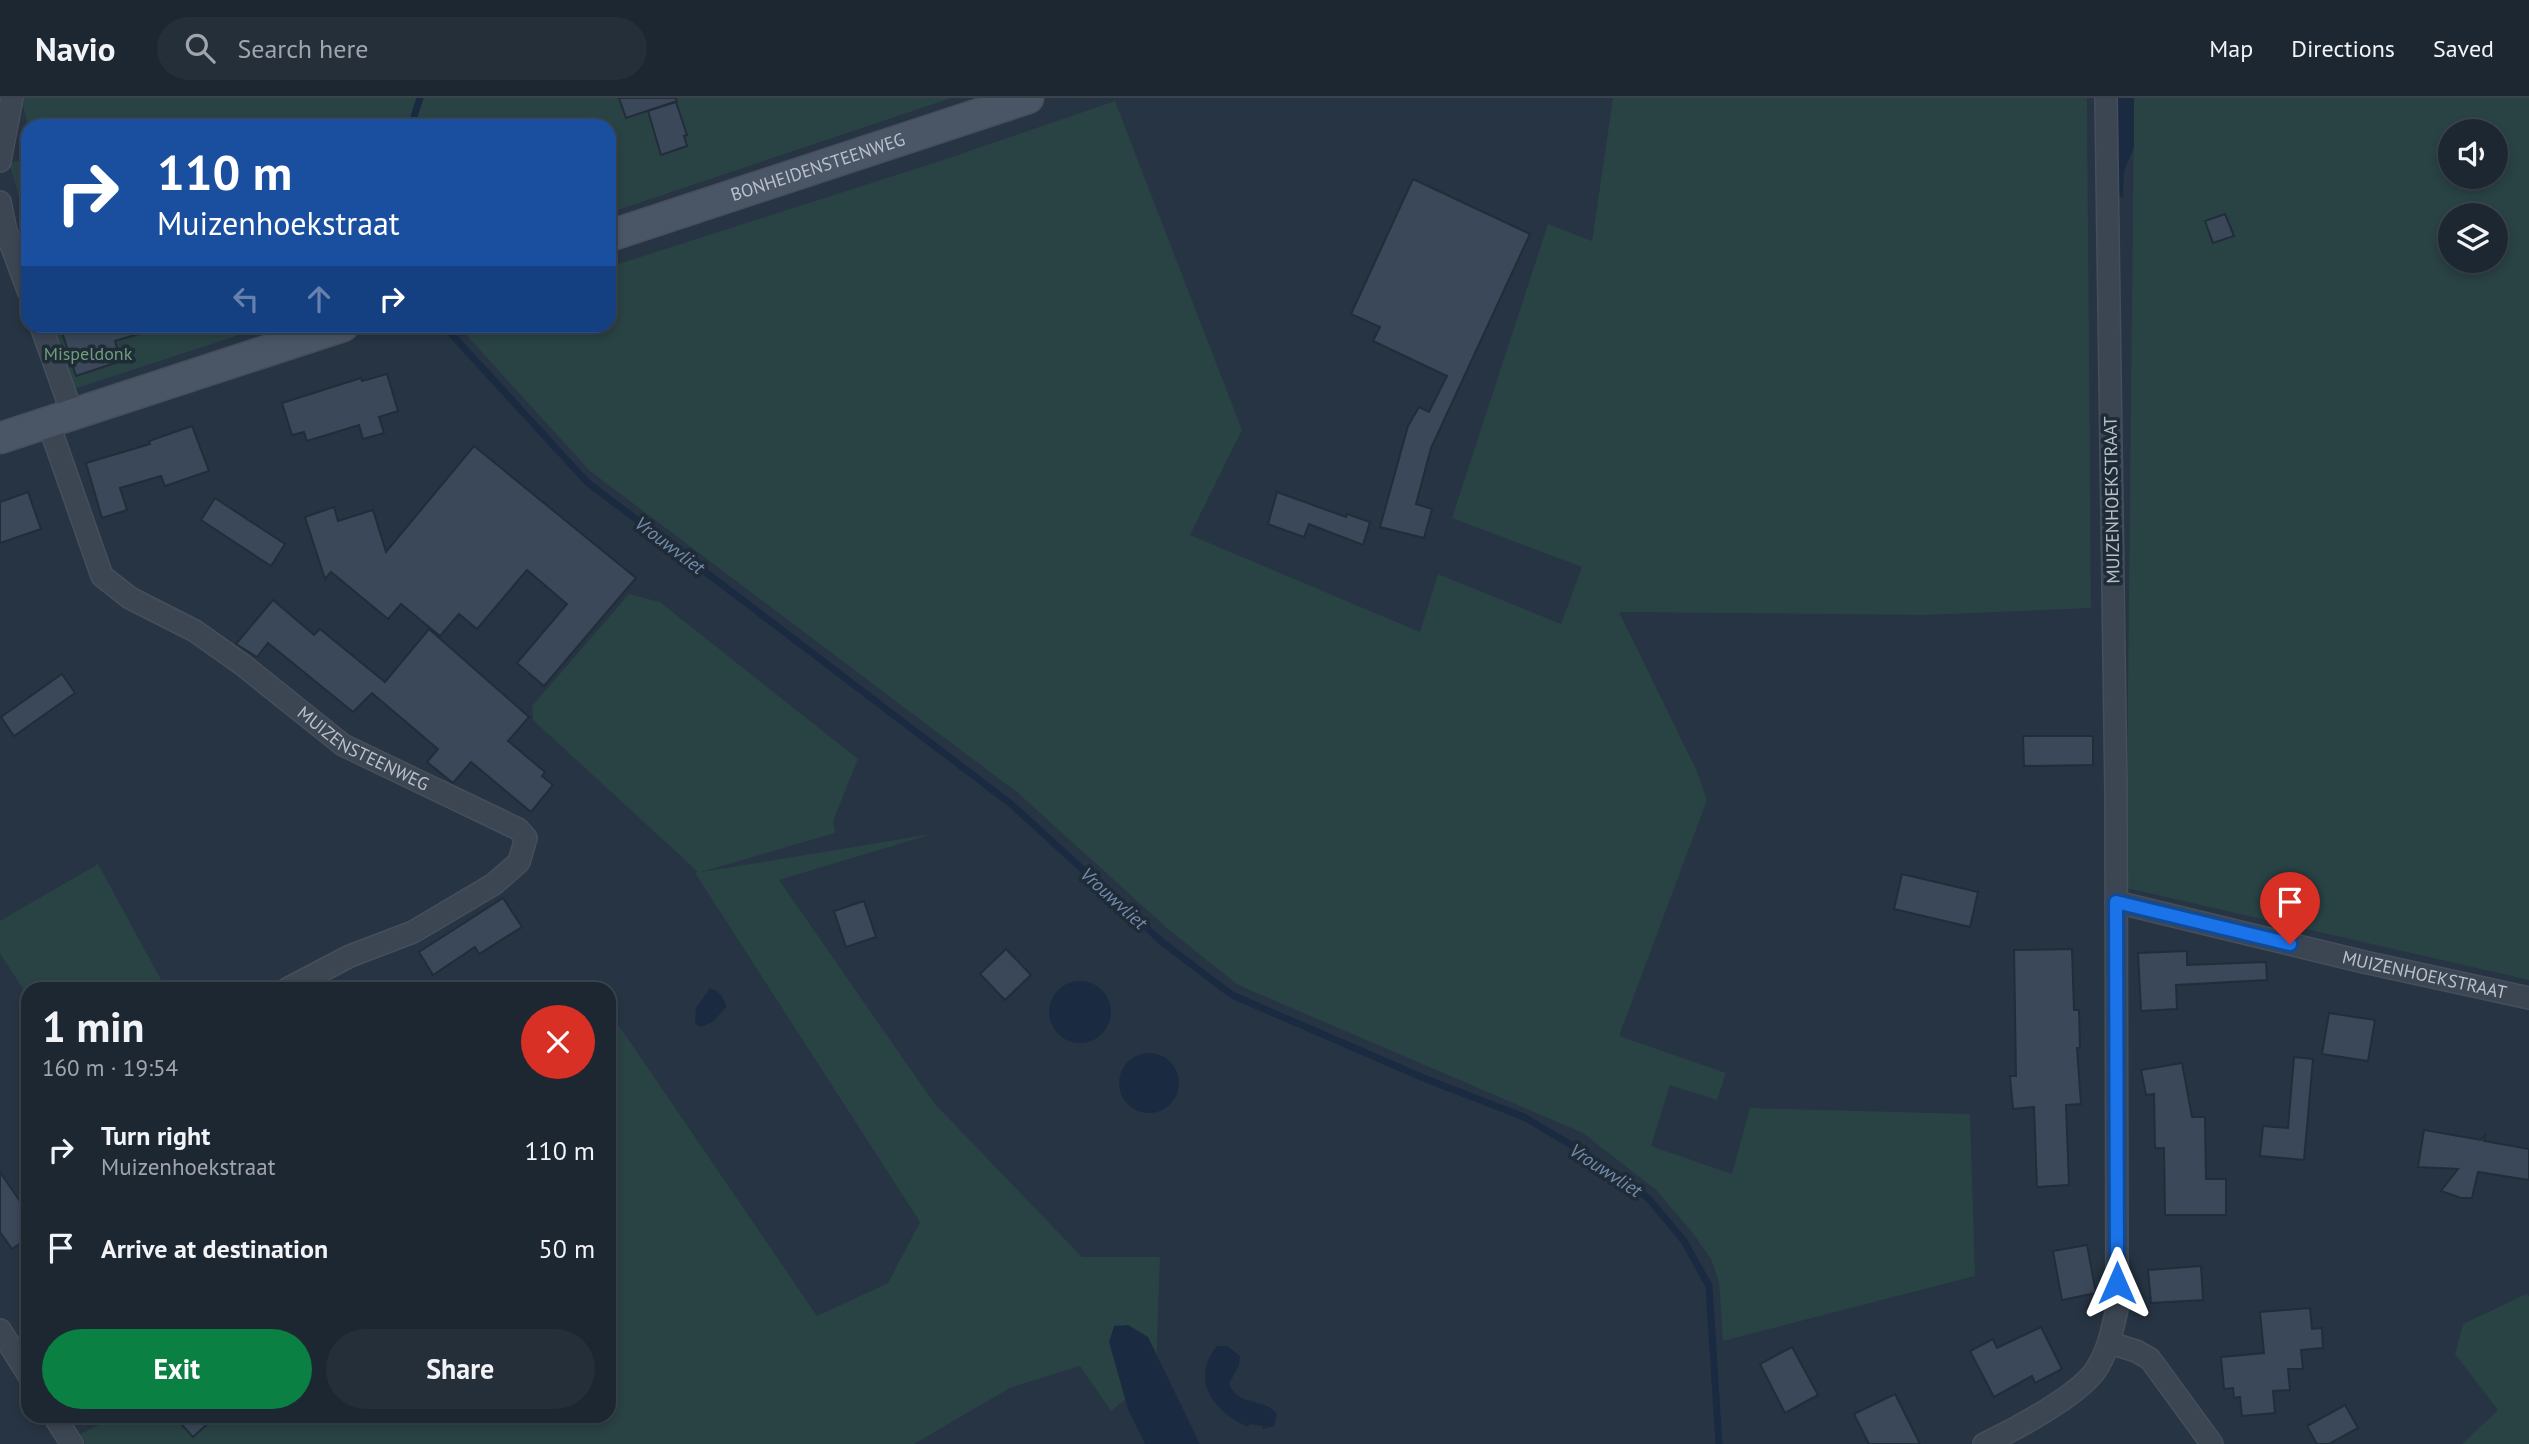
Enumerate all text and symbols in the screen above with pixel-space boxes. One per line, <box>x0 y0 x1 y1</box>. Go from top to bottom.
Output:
search box <box>157 17 647 80</box>
text: Navio <box>35 27 115 70</box>
icon: search <box>181 29 219 67</box>
text: Search here <box>237 32 369 65</box>
text: Map <box>2209 33 2253 64</box>
text: Directions <box>2291 33 2395 64</box>
text: Saved <box>2433 33 2494 64</box>
map controls <box>2438 119 2508 273</box>
button: sound <box>2438 119 2508 189</box>
street label: BONHEIDENSTEENWEG <box>728 127 908 206</box>
text: 110 m <box>157 140 292 204</box>
icon: right <box>42 147 133 238</box>
text: Muizenhoekstraat <box>157 202 400 244</box>
button: layers <box>2438 203 2508 273</box>
icon: left <box>227 280 265 318</box>
icon: ahead <box>300 280 338 318</box>
icon: right <box>373 280 411 318</box>
park label: Mispeldonk <box>44 342 133 365</box>
street label: MUIZENHOEKSTRAAT <box>2099 416 2124 584</box>
water label: Vrouwvliet <box>630 511 711 580</box>
street label: MUIZENSTEENWEG <box>293 701 433 796</box>
water label: Vrouwvliet <box>1076 862 1153 935</box>
pin <box>2260 872 2320 944</box>
icon: arrive <box>2271 883 2309 921</box>
street label: MUIZENHOEKSTRAAT <box>2340 945 2509 1004</box>
text: 1 min <box>42 999 144 1054</box>
button: close <box>521 1005 595 1079</box>
text: 160 m · 19:54 <box>42 1053 178 1082</box>
text: Turn right <box>101 1119 210 1152</box>
icon: right <box>42 1131 80 1169</box>
text: 110 m <box>524 1134 595 1167</box>
water label: Vrouwvliet <box>1565 1138 1648 1203</box>
text: Muizenhoekstraat <box>101 1152 275 1181</box>
icon: arrive <box>42 1229 80 1267</box>
text: Arrive at destination <box>101 1232 328 1265</box>
text: 50 m <box>539 1232 595 1265</box>
position arrow <box>2080 1246 2154 1320</box>
button: Exit <box>42 1329 312 1409</box>
button: Share <box>326 1329 595 1409</box>

